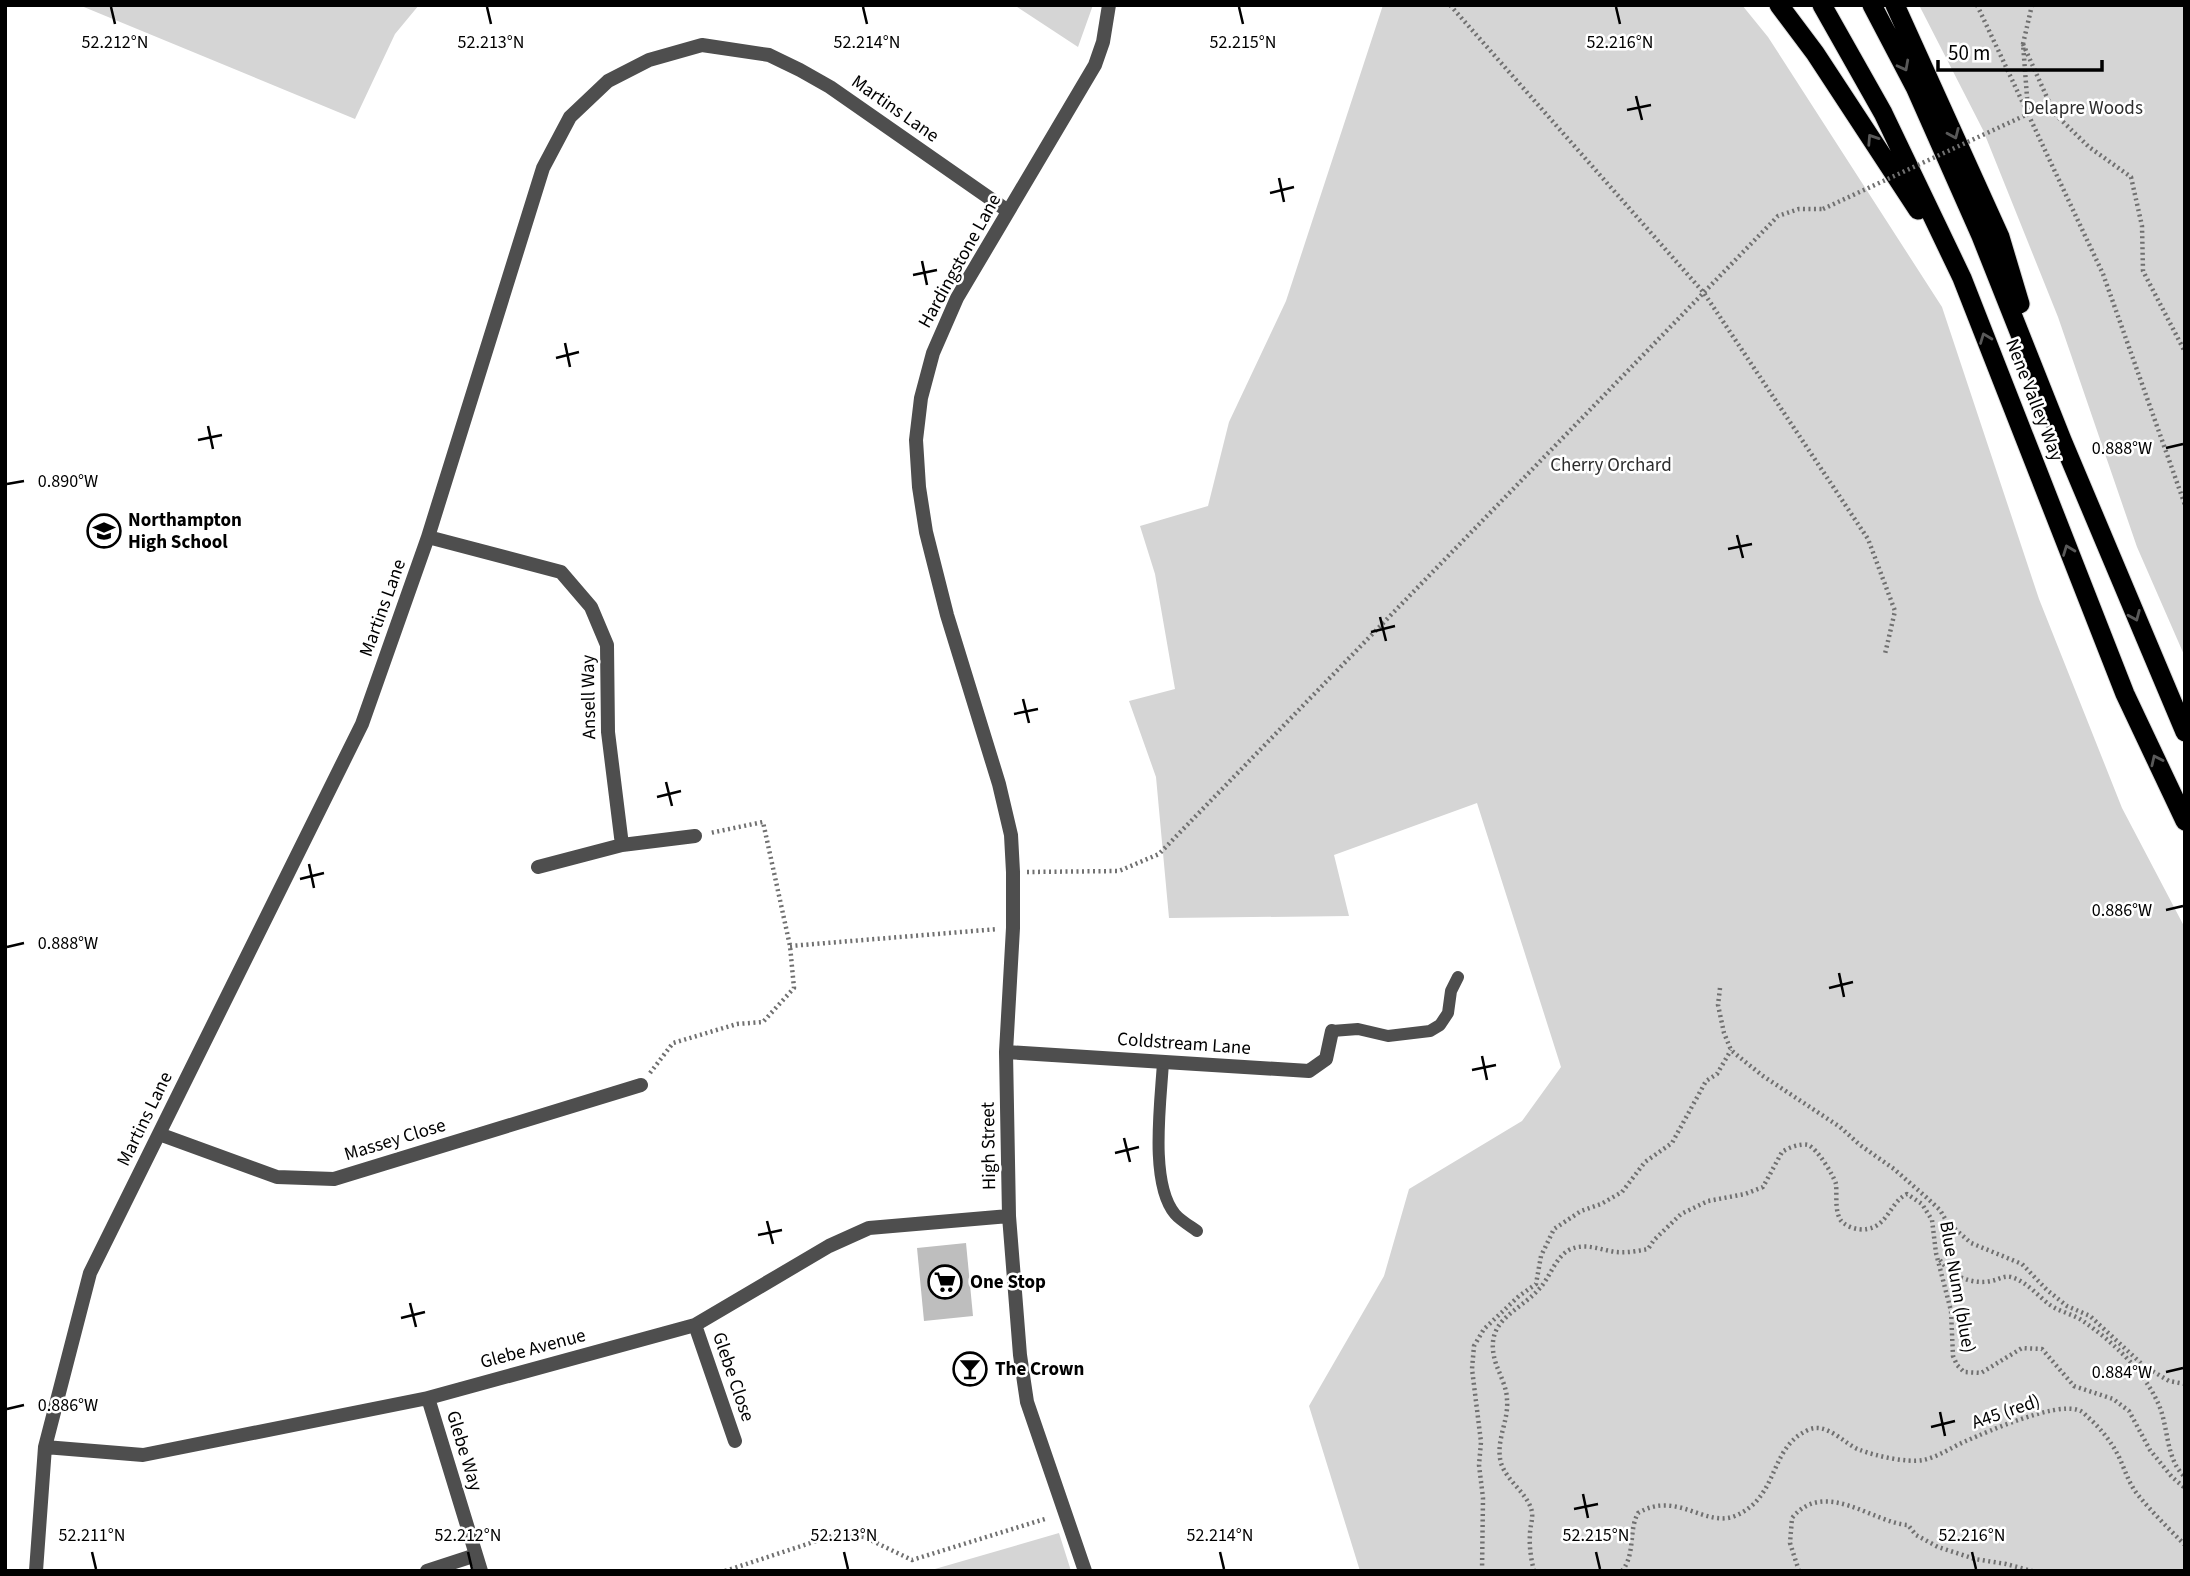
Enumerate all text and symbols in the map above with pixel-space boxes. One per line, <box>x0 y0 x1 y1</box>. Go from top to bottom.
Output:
scale bar <box>1938 28 2102 72</box>
text: 52.212°N <box>82 30 148 55</box>
text: 52.213°N <box>458 30 524 55</box>
text: 52.214°N <box>834 30 900 55</box>
text: 52.215°N <box>1210 30 1276 55</box>
text: 52.216°N <box>1587 30 1653 55</box>
text: 50 m <box>1948 38 1990 68</box>
one-way arrow <box>1896 58 1909 71</box>
street label: Martins Lane <box>846 69 944 149</box>
park label: Delapre Woods <box>2023 95 2143 122</box>
one-way arrow <box>1946 127 1960 139</box>
one-way arrow <box>1867 134 1880 147</box>
street label: Hardingstone Lane <box>912 189 1008 333</box>
one-way arrow <box>1980 332 1994 344</box>
street label: Nene Valley Way <box>1998 335 2070 465</box>
text: 0.888°W <box>2092 436 2152 461</box>
park label: Cherry Orchard <box>1550 452 1672 479</box>
text: 0.890°W <box>38 469 98 494</box>
place label: Northampton High School <box>128 507 242 556</box>
school or university icon: Northampton High School <box>85 512 123 550</box>
one-way arrow <box>2063 544 2077 556</box>
street label: Martins Lane <box>353 556 413 660</box>
one-way arrow <box>2127 609 2141 622</box>
street label: Ansell Way <box>575 654 603 740</box>
one-way arrow <box>2150 754 2164 767</box>
text: 0.886°W <box>2092 898 2152 923</box>
text: 0.888°W <box>38 931 98 956</box>
street label: Coldstream Lane <box>1116 1026 1252 1062</box>
street label: Martins Lane <box>111 1067 179 1171</box>
street label: High Street <box>975 1101 1003 1190</box>
street label: Massey Close <box>341 1112 449 1168</box>
street label: Blue Nunn (blue) <box>1932 1219 1982 1355</box>
supermarket icon: One Stop <box>926 1263 964 1301</box>
place label: One Stop <box>970 1269 1046 1296</box>
street label: Glebe Avenue <box>477 1322 589 1376</box>
street label: Glebe Close <box>705 1329 761 1425</box>
bar icon: The Crown <box>951 1350 989 1388</box>
place label: The Crown <box>995 1356 1085 1383</box>
text: 0.884°W <box>2092 1360 2152 1385</box>
street label: A45 (red) <box>1968 1388 2044 1436</box>
text: 0.886°W <box>38 1393 98 1418</box>
street label: Glebe Way <box>439 1407 489 1495</box>
text: 52.211°N <box>59 1523 125 1548</box>
text: 52.212°N <box>435 1523 501 1548</box>
text: 52.213°N <box>811 1523 877 1548</box>
text: 52.214°N <box>1187 1523 1253 1548</box>
text: 52.215°N <box>1563 1523 1629 1548</box>
text: 52.216°N <box>1939 1523 2005 1548</box>

